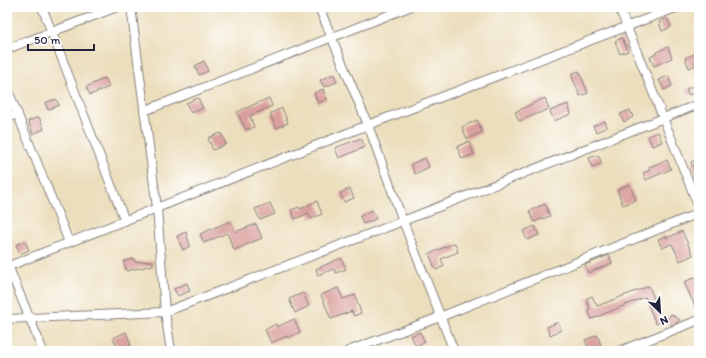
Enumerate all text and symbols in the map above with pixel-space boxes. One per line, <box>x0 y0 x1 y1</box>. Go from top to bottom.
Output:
scale bar <box>28 26 94 52</box>
text: 50 m <box>34 33 60 47</box>
north arrow <box>640 292 680 332</box>
text: N <box>658 313 670 328</box>

